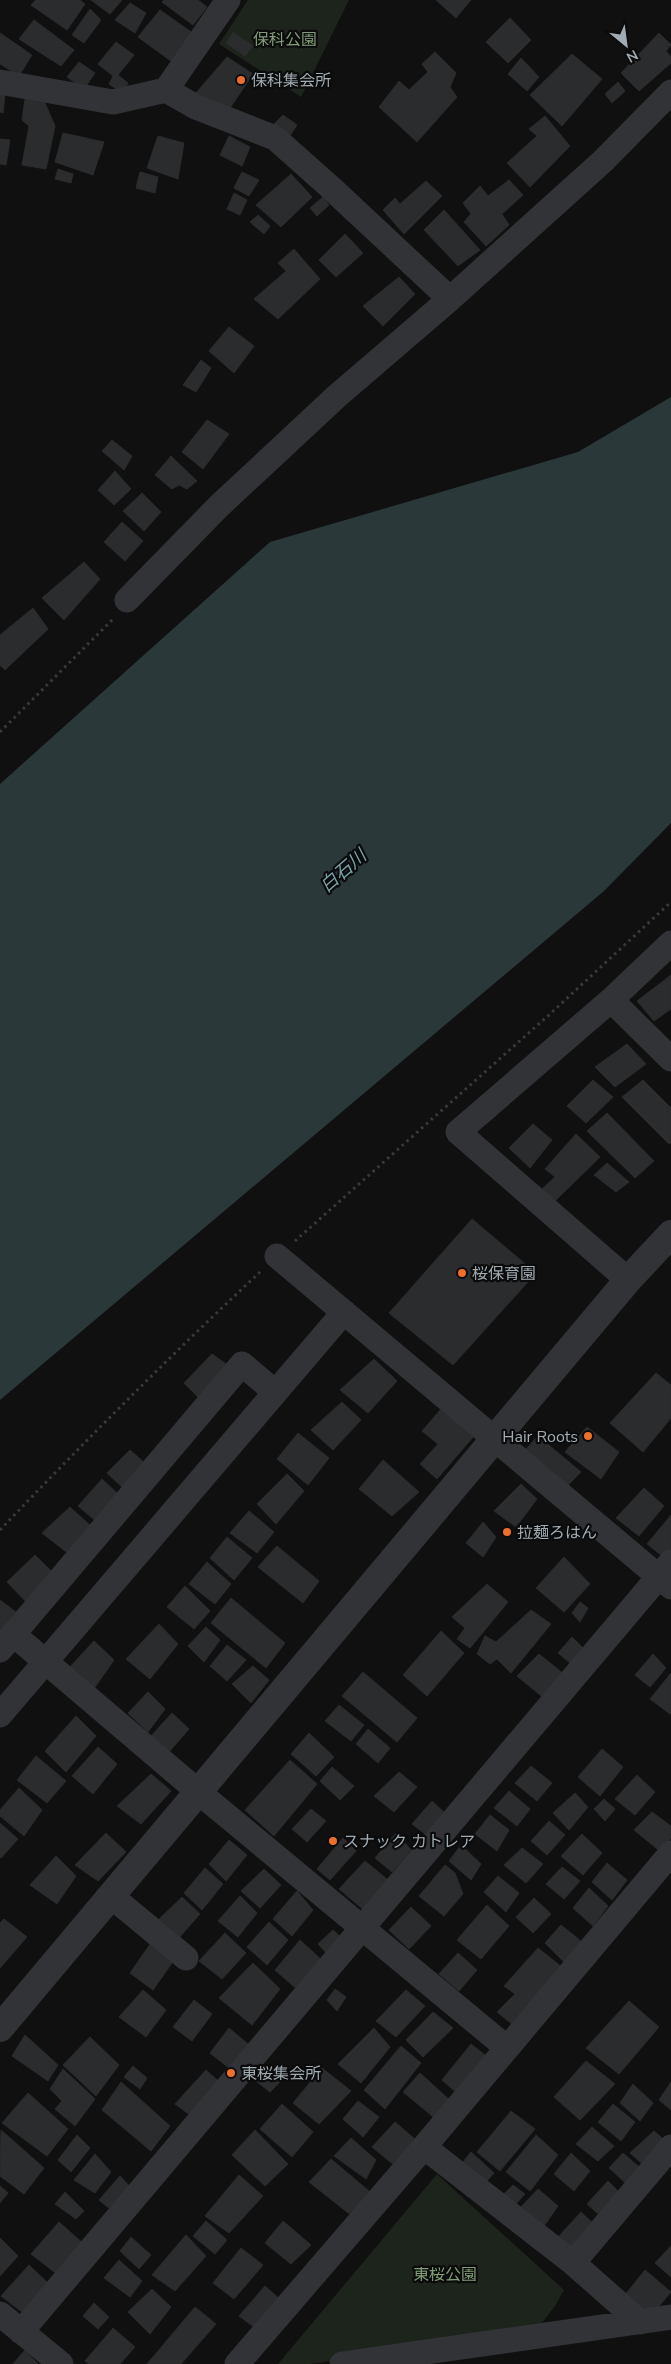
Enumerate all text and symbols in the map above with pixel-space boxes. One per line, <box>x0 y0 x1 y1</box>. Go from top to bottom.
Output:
north arrow <box>601 20 651 70</box>
park label: 保科公園 <box>253 29 317 51</box>
text: N <box>623 45 641 67</box>
place label: 保科集会所 <box>251 70 331 92</box>
marker: 保科集会所 <box>235 74 247 86</box>
water label: 白石川 <box>315 843 373 898</box>
place label: 桜保育園 <box>472 1263 536 1285</box>
marker: 桜保育園 <box>456 1267 468 1279</box>
place label: Hair Roots <box>502 1426 578 1448</box>
marker: Hair Roots <box>582 1430 594 1442</box>
place label: 拉麺ろはん <box>517 1522 597 1544</box>
marker: 拉麺ろはん <box>501 1526 513 1538</box>
place label: スナック カトレア <box>343 1831 475 1853</box>
marker: スナック カトレア <box>327 1835 339 1847</box>
place label: 東桜集会所 <box>241 2063 321 2085</box>
marker: 東桜集会所 <box>225 2067 237 2079</box>
park label: 東桜公園 <box>413 2264 477 2286</box>

